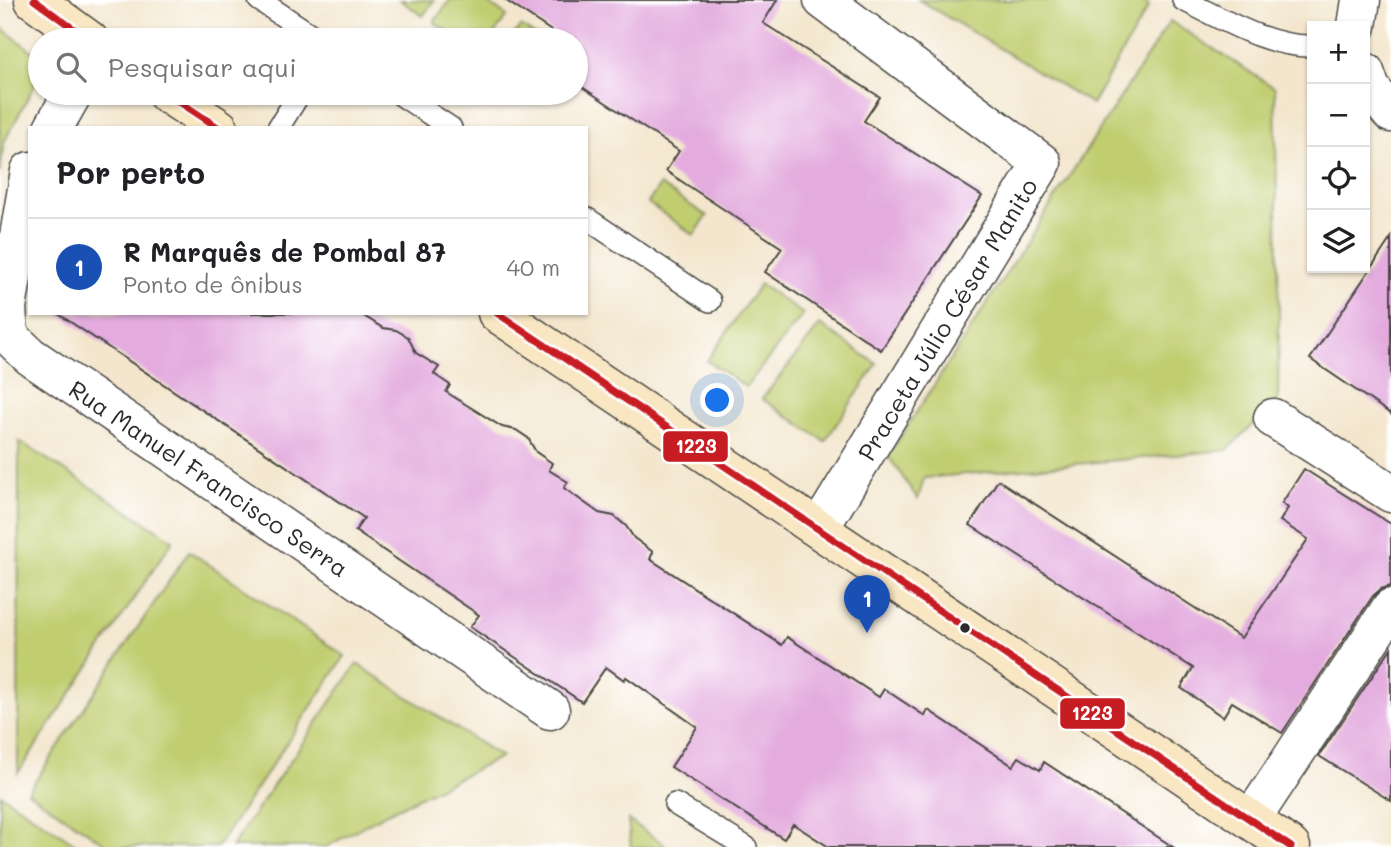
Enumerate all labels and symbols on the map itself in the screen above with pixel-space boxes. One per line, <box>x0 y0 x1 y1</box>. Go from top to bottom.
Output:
street label: Praceta Júlio César Manito <box>850 172 1044 466</box>
street label: Rua Manuel Francisco Serra <box>63 373 355 583</box>
your location <box>700 383 734 417</box>
line badge: 1223 <box>662 430 729 463</box>
text: 1223 <box>675 433 717 458</box>
pin: 1 <box>844 575 890 633</box>
unlabelled marker <box>958 621 972 635</box>
line badge: 1223 <box>1059 697 1126 730</box>
text: 1223 <box>1071 700 1113 725</box>

